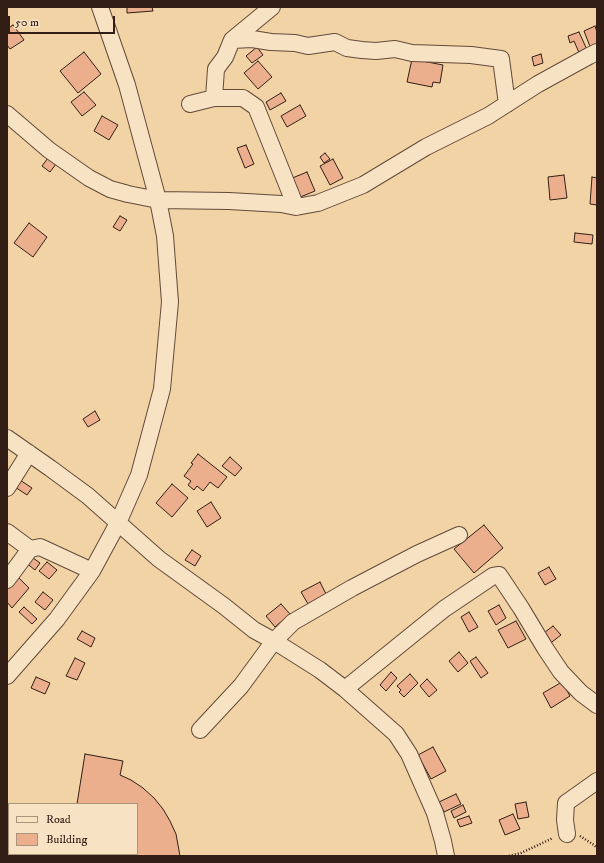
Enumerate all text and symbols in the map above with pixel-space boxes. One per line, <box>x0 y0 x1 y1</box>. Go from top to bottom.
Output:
scale bar <box>10 8 117 34</box>
text: 50 m <box>15 15 39 30</box>
legend <box>8 803 138 855</box>
text: Road <box>46 812 71 827</box>
text: Building <box>46 832 87 847</box>

